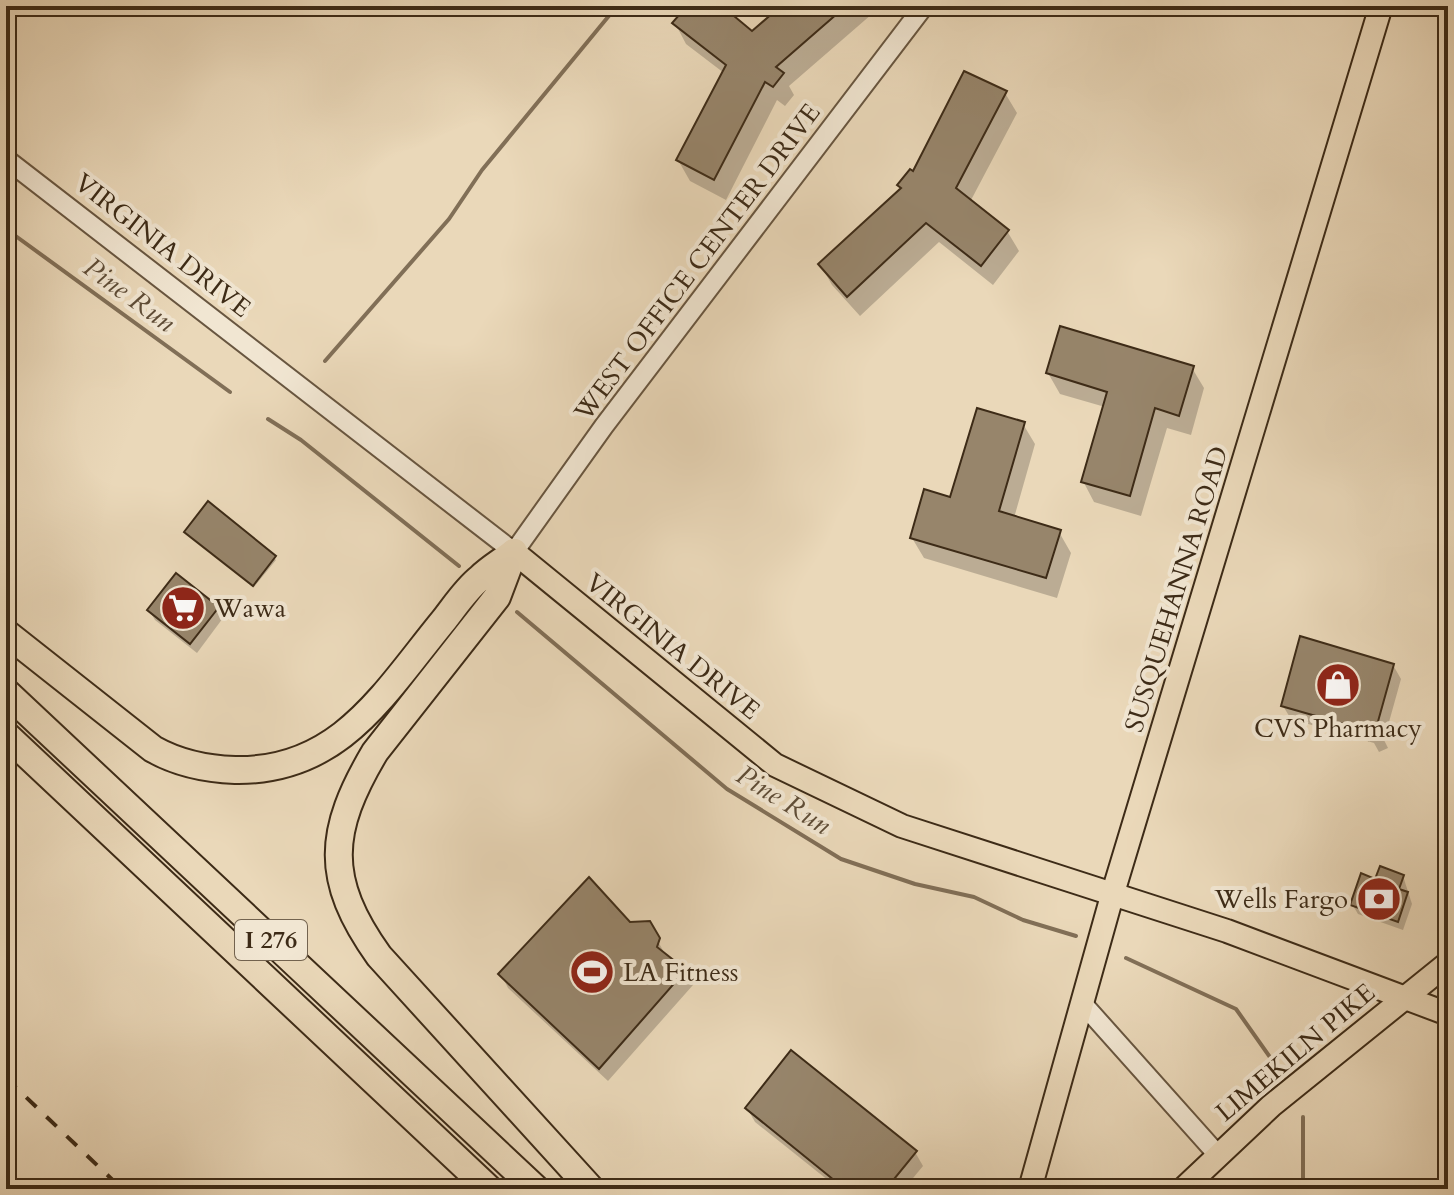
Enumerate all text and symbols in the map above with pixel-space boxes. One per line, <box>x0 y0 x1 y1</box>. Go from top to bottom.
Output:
street label: WEST OFFICE CENTER DRIVE <box>566 96 828 429</box>
street label: VIRGINIA DRIVE <box>67 165 258 325</box>
water label: Pine Run <box>76 249 183 341</box>
street label: SUSQUEHANNA ROAD <box>1116 442 1237 736</box>
street label: VIRGINIA DRIVE <box>578 565 767 728</box>
supermarket icon: Wawa <box>159 584 207 632</box>
place label: Wawa <box>213 591 286 626</box>
shop icon: CVS Pharmacy <box>1314 661 1362 709</box>
place label: CVS Pharmacy <box>1254 711 1422 746</box>
water label: Pine Run <box>729 756 838 844</box>
bank icon: Wells Fargo <box>1355 875 1403 923</box>
place label: Wells Fargo <box>1213 882 1348 917</box>
road number: I 276 <box>235 920 307 960</box>
sports icon: LA Fitness <box>568 948 616 996</box>
place label: LA Fitness <box>623 955 739 990</box>
street label: LIMEKILN PIKE <box>1208 975 1382 1129</box>

